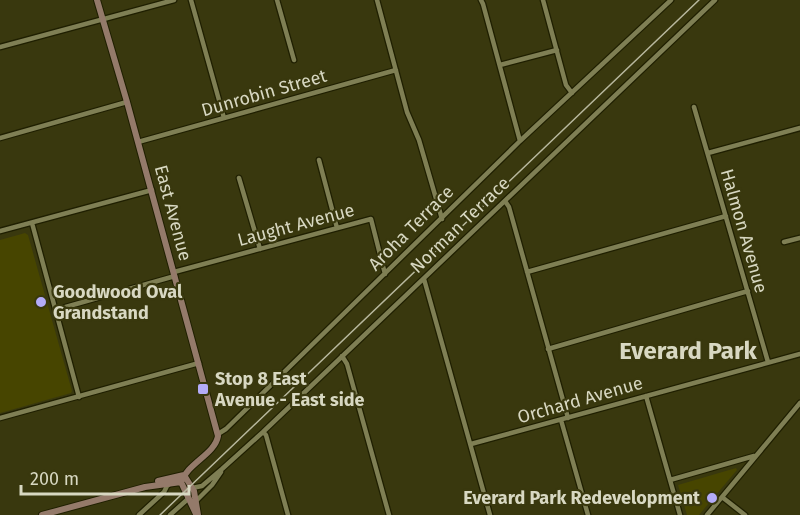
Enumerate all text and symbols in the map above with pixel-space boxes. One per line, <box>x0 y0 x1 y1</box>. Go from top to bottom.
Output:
street label: Dunrobin Street <box>199 64 330 121</box>
street label: East Avenue <box>150 163 196 263</box>
street label: Halmon Avenue <box>716 166 772 296</box>
street label: Norman Terrace <box>406 172 514 278</box>
street label: Aroha Terrace <box>364 181 458 275</box>
street label: Laught Avenue <box>235 199 357 251</box>
place label: Goodwood Oval Grandstand <box>53 281 183 324</box>
marker: Goodwood Oval Grandstand <box>34 295 48 309</box>
district label: Everard Park <box>619 337 758 365</box>
place label: Stop 8 East Avenue - East side <box>214 368 365 411</box>
street label: Orchard Avenue <box>515 372 645 428</box>
marker: Stop 8 East Avenue - East side <box>196 382 210 396</box>
scale bar <box>21 458 189 496</box>
text: 200 m <box>30 468 79 490</box>
place label: Everard Park Redevelopment <box>463 487 701 509</box>
marker: Everard Park Redevelopment <box>705 491 719 505</box>

